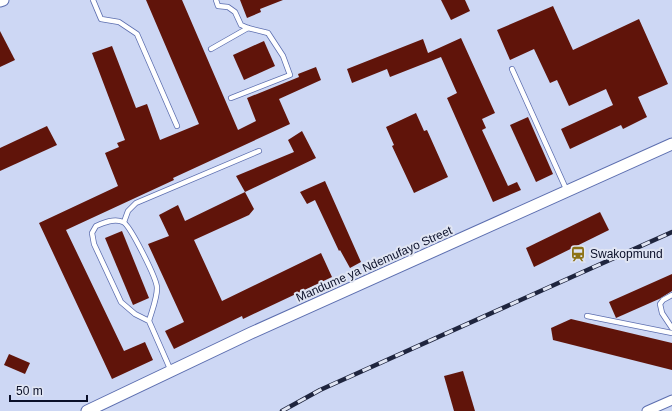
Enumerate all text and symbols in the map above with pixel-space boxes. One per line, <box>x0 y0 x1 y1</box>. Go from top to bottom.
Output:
street label: Mandume ya Ndemufayo Street <box>294 223 455 305</box>
station icon: Swakopmund <box>569 245 587 263</box>
place label: Swakopmund <box>590 247 663 261</box>
scale bar <box>10 377 87 403</box>
text: 50 m <box>16 384 43 398</box>

